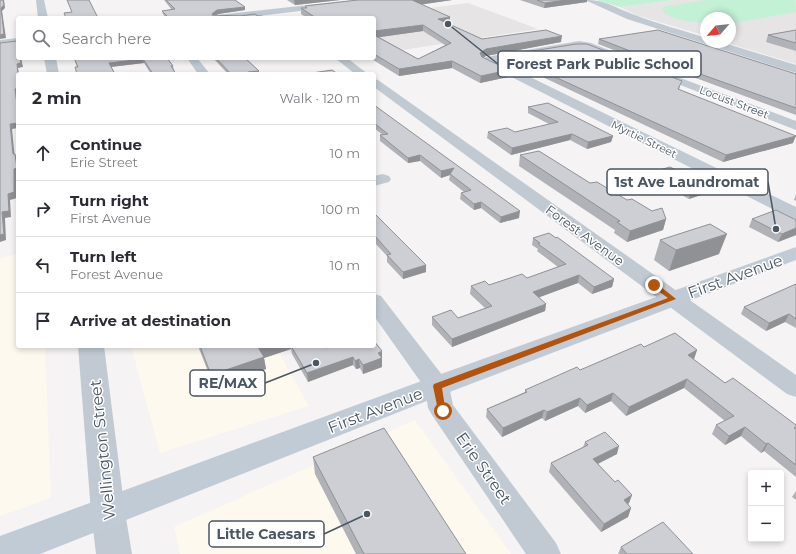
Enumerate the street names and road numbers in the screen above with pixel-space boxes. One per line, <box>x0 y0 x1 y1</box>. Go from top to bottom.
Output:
street label: Locust Street <box>697 82 771 122</box>
street label: Myrtie Street <box>609 117 680 161</box>
street label: Forest Avenue <box>543 201 627 269</box>
street label: First Avenue <box>685 250 785 302</box>
street label: Wellington Street <box>86 378 119 521</box>
street label: First Avenue <box>325 384 425 437</box>
street label: Erie Street <box>452 429 516 508</box>

